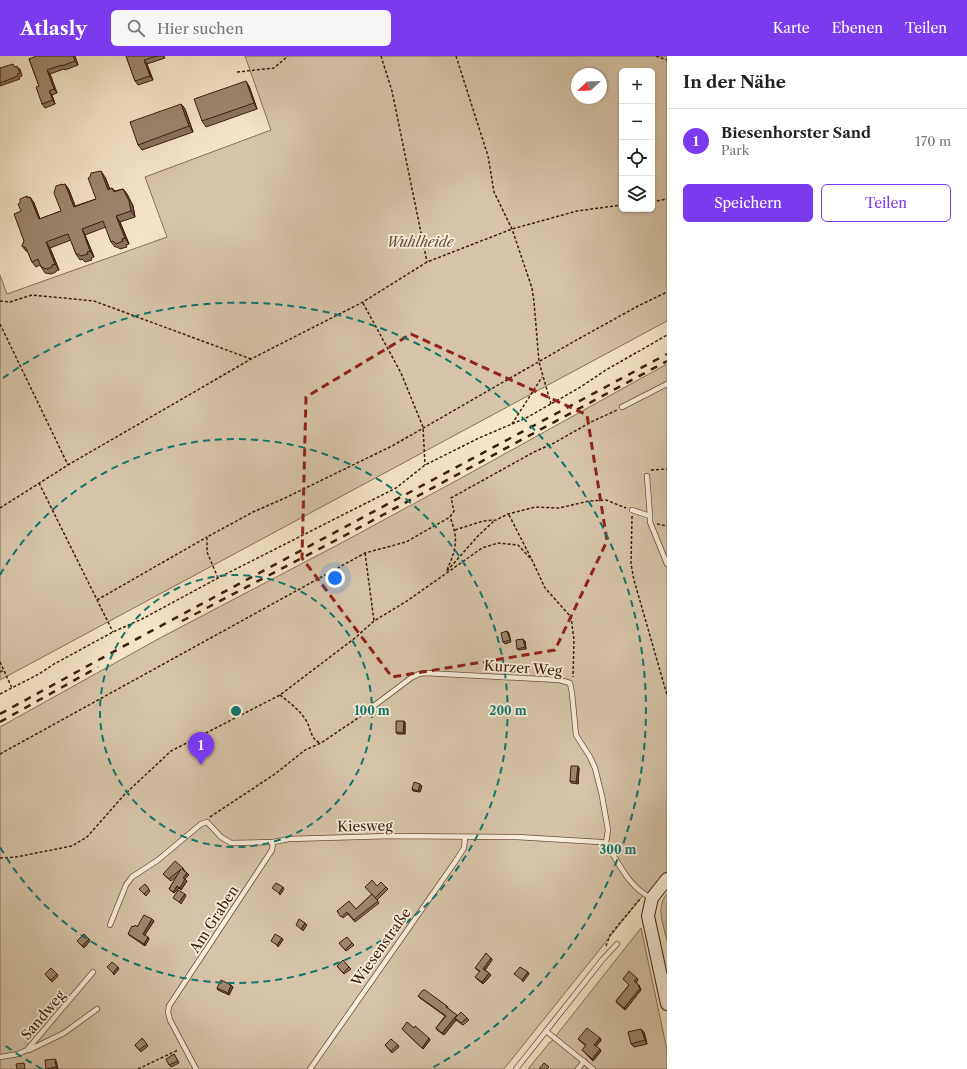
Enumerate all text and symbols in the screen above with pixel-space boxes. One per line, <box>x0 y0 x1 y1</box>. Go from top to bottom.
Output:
search box <box>111 10 391 46</box>
text: Atlasly <box>20 17 87 40</box>
icon: search <box>125 17 147 39</box>
text: Hier suchen <box>157 19 244 38</box>
text: Karte <box>773 19 810 37</box>
text: Ebenen <box>832 19 883 37</box>
text: Teilen <box>905 19 947 37</box>
north arrow <box>571 68 607 104</box>
map controls <box>619 68 655 212</box>
button: + <box>619 68 655 104</box>
text: In der Nähe <box>683 72 786 92</box>
button: − <box>619 104 655 140</box>
text: Biesenhorster Sand <box>721 123 871 142</box>
text: 1 <box>693 133 699 149</box>
text: 170 m <box>915 133 951 149</box>
button: locate <box>619 140 655 176</box>
text: Park <box>721 142 749 158</box>
button: layers <box>619 176 655 212</box>
button: Speichern <box>683 184 813 222</box>
button: Teilen <box>821 184 951 222</box>
park label: Wuhlheide <box>387 233 455 251</box>
your location <box>325 568 345 588</box>
street label: Kurzer Weg <box>483 656 563 680</box>
text: 100 m <box>354 703 390 718</box>
text: 200 m <box>489 703 527 718</box>
centre of rings <box>229 704 243 718</box>
pin: 1 <box>188 732 214 765</box>
street label: Kiesweg <box>337 817 393 835</box>
text: 300 m <box>599 842 637 857</box>
street label: Am Graben <box>185 882 243 957</box>
street label: Wiesenstraße <box>347 904 415 991</box>
street label: Sandweg <box>17 986 69 1043</box>

